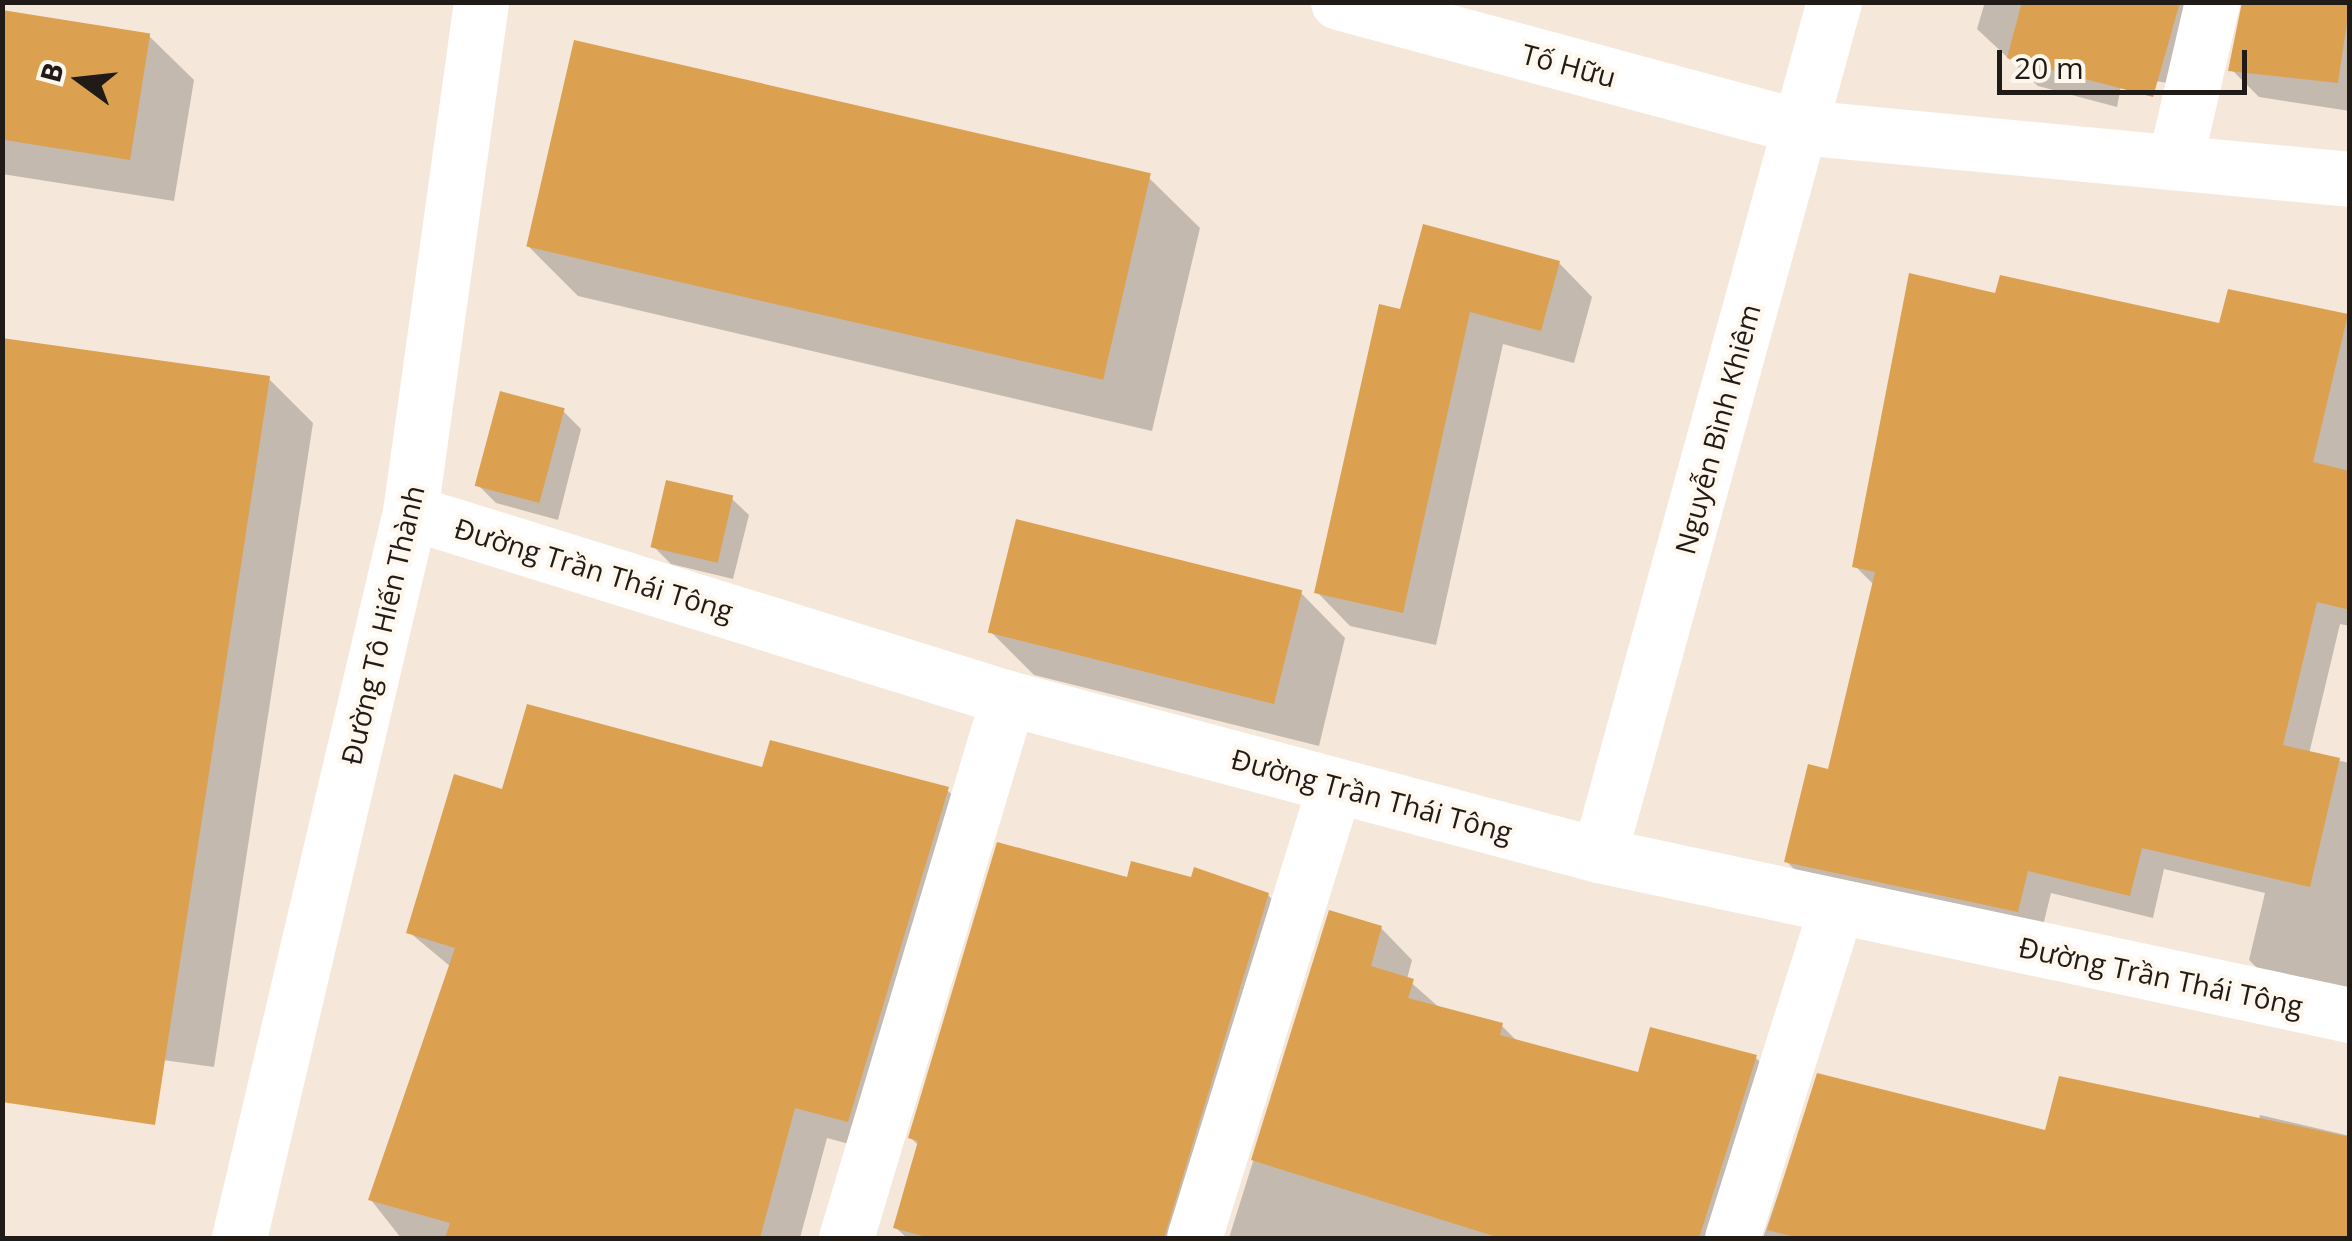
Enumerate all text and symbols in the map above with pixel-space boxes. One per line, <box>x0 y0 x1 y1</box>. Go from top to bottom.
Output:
north arrow <box>30 30 130 130</box>
scale bar <box>2002 30 2252 92</box>
street label: Tố Hữu <box>1518 36 1620 94</box>
text: 20 m <box>2014 47 2084 88</box>
text: B <box>30 58 72 86</box>
street label: Nguyễn Bình Khiêm <box>1667 300 1767 558</box>
street label: Đường Tô Hiến Thành <box>334 482 430 768</box>
street label: Đường Trần Thái Tông <box>451 511 737 627</box>
street label: Đường Trần Thái Tông <box>1228 741 1516 849</box>
street label: Đường Trần Thái Tông <box>2016 929 2306 1023</box>

